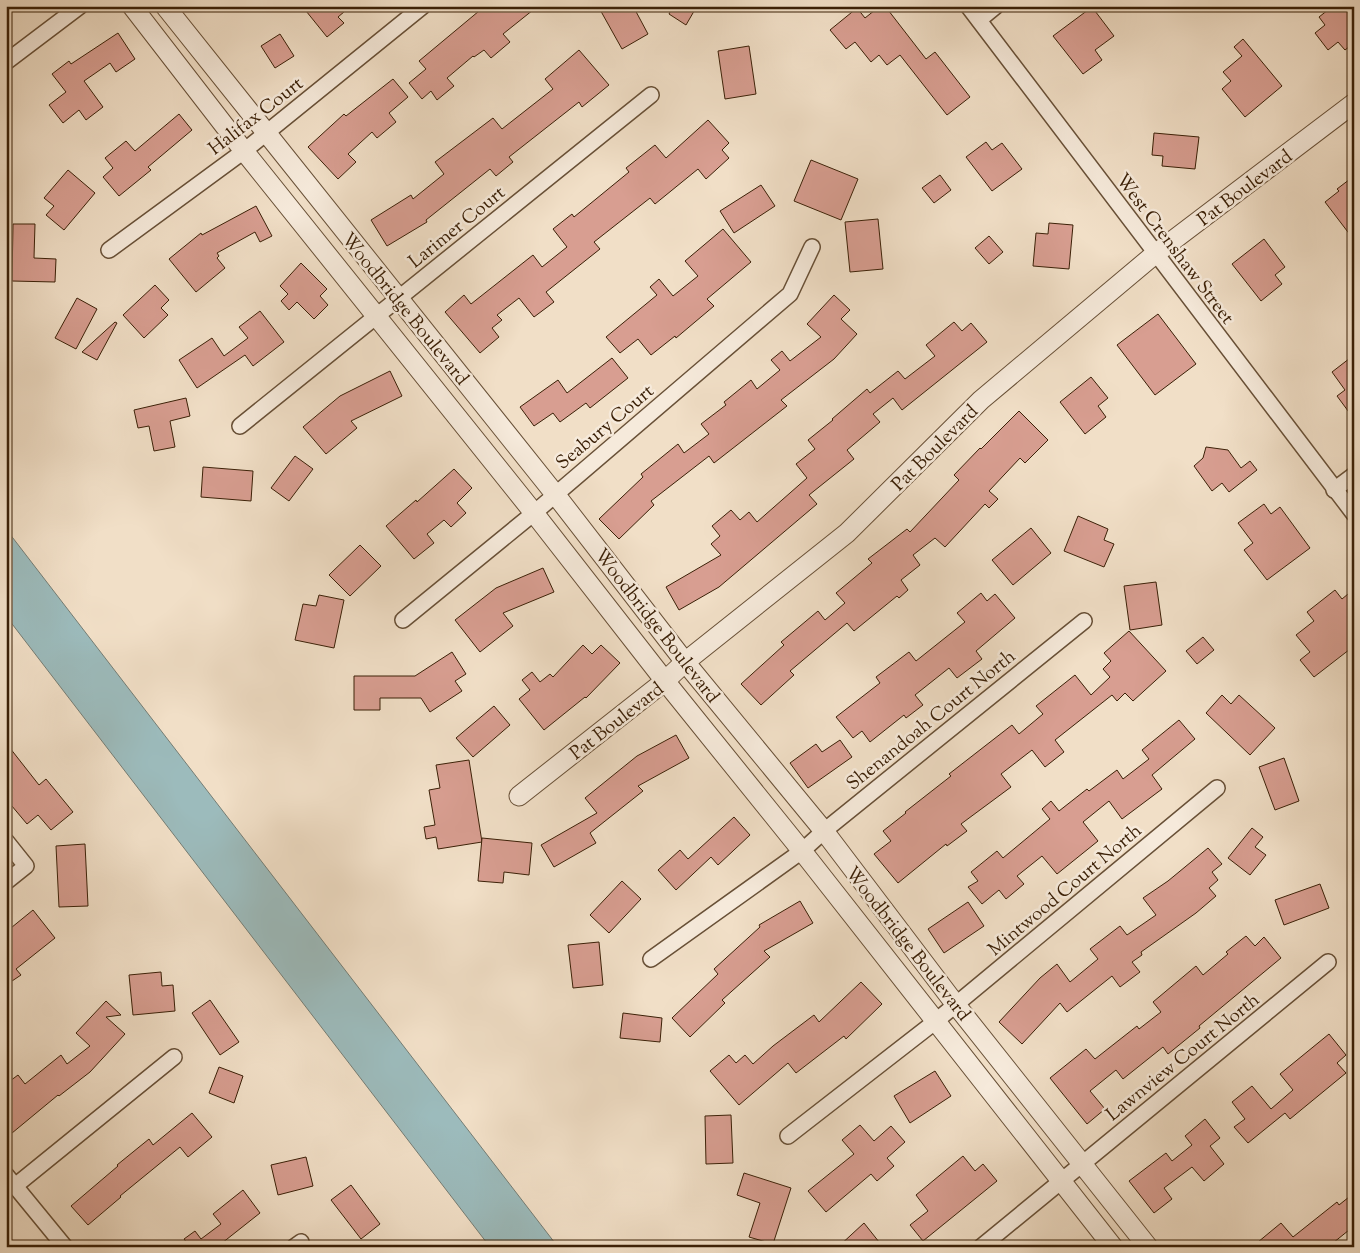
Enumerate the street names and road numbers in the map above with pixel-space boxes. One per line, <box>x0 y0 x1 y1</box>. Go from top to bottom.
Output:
street label: Halifax Court <box>203 71 310 163</box>
street label: Pat Boulevard <box>1192 144 1299 234</box>
street label: West Crenshaw Street <box>1108 168 1240 331</box>
street label: Larimer Court <box>403 180 512 275</box>
street label: Woodbridge Boulevard <box>334 227 474 392</box>
street label: Seabury Court <box>551 379 661 477</box>
street label: Pat Boulevard <box>886 399 985 498</box>
street label: Woodbridge Boulevard <box>587 544 725 710</box>
street label: Shenandoah Court North <box>841 644 1022 798</box>
street label: Pat Boulevard <box>565 676 671 767</box>
street label: Mintwood Court North <box>983 818 1148 963</box>
street label: Woodbridge Boulevard <box>838 862 976 1028</box>
street label: Lawnview Court North <box>1101 987 1266 1128</box>

